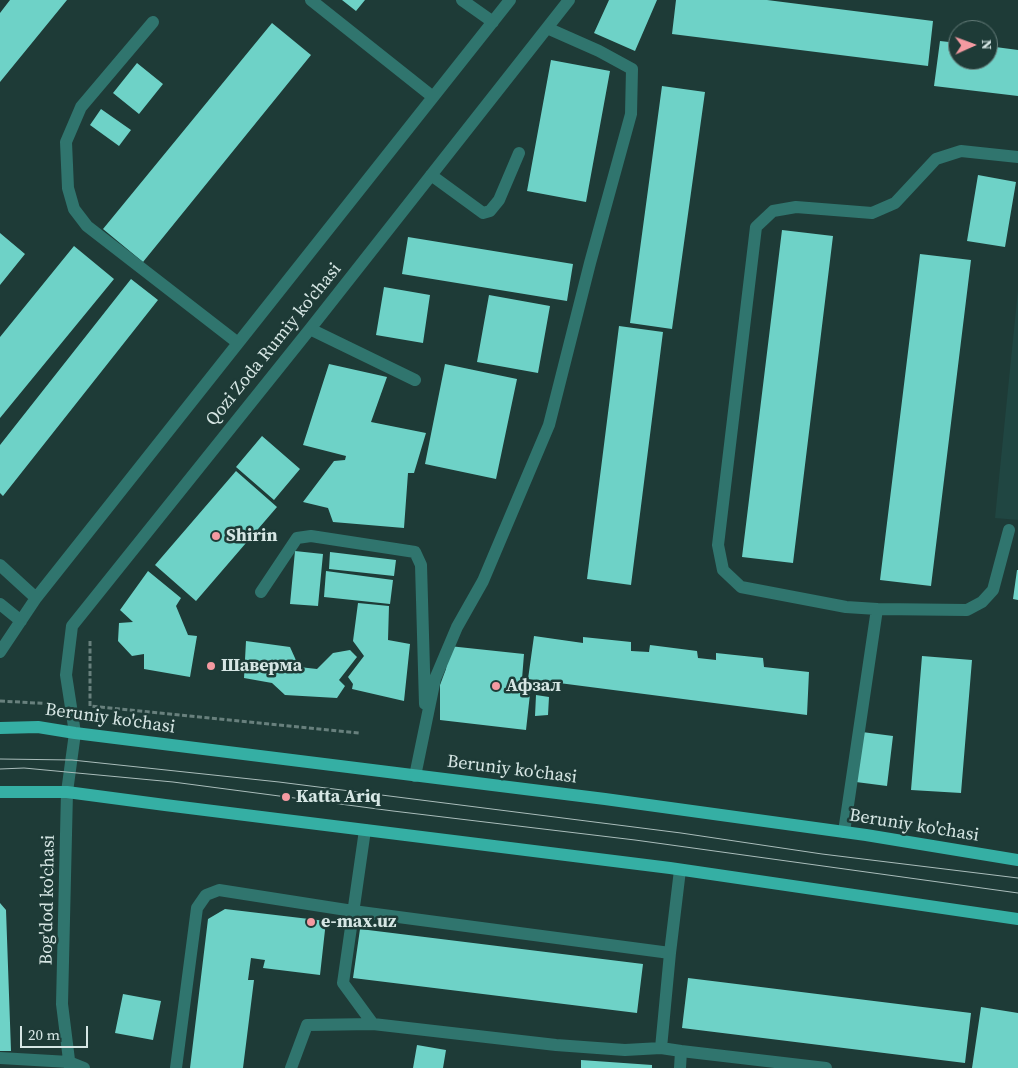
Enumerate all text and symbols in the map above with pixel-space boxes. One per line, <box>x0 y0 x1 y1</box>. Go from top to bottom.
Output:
north arrow <box>948 20 998 70</box>
text: N <box>977 39 997 50</box>
street label: Qozi Zoda Rumiy ko'chasi <box>202 259 346 431</box>
place label: Shirin <box>226 525 278 547</box>
marker: Shirin <box>210 530 222 542</box>
place label: Шаверма <box>221 655 302 677</box>
marker: Шаверма <box>205 660 217 672</box>
place label: Афзал <box>506 675 561 697</box>
marker: Афзал <box>490 680 502 692</box>
street label: Beruniy ko'chasi <box>44 699 176 739</box>
street label: Beruniy ko'chasi <box>446 751 578 789</box>
place label: Katta Ariq <box>296 786 381 808</box>
marker: Katta Ariq <box>280 791 292 803</box>
street label: Beruniy ko'chasi <box>848 805 980 847</box>
street label: Bog'dod ko'chasi <box>36 835 60 965</box>
place label: e-max.uz <box>321 911 396 933</box>
marker: e-max.uz <box>305 916 317 928</box>
scale bar <box>22 1016 90 1048</box>
text: 20 m <box>28 1024 60 1045</box>

